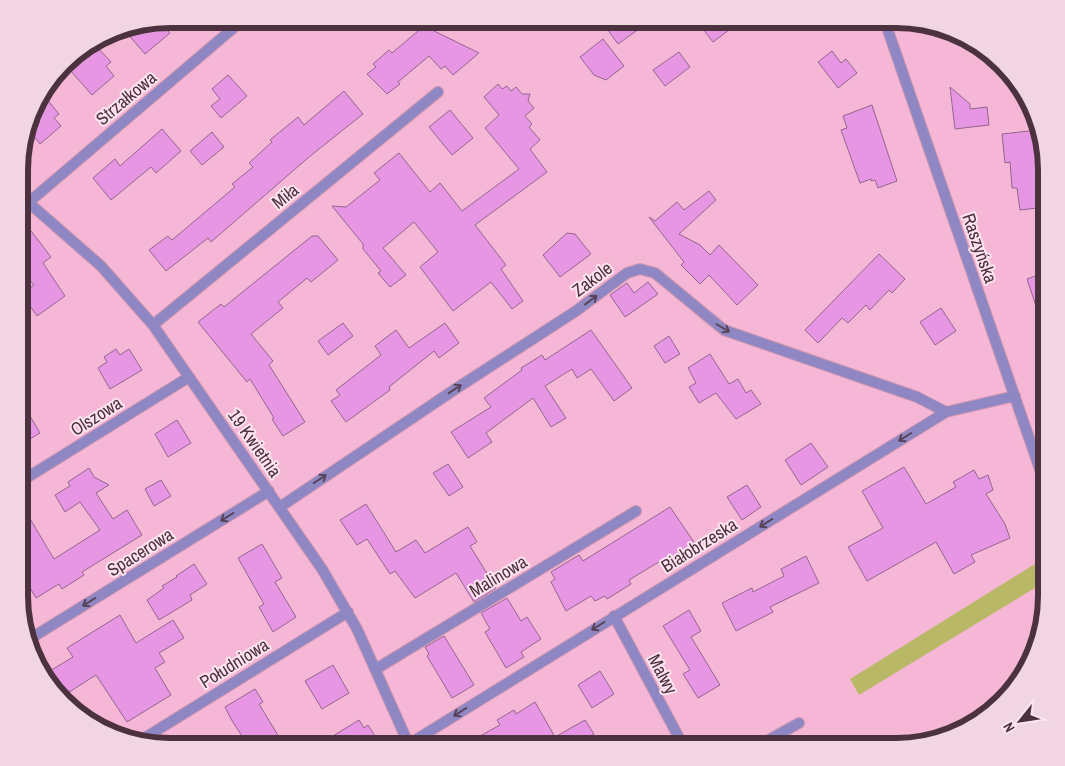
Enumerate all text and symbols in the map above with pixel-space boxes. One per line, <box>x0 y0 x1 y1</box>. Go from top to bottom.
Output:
street label: Strzałkowa <box>90 65 162 131</box>
street label: Miła <box>266 178 304 214</box>
street label: Raszyńska <box>956 210 1004 286</box>
street label: Zakole <box>567 256 617 302</box>
one-way arrow <box>584 295 598 305</box>
one-way arrow <box>716 324 730 334</box>
one-way arrow <box>448 384 462 394</box>
street label: Olszowa <box>65 390 127 442</box>
street label: 19 Kwietnia <box>222 404 288 482</box>
one-way arrow <box>898 433 912 443</box>
one-way arrow <box>313 474 327 484</box>
one-way arrow <box>221 512 235 522</box>
street label: Białobrzeska <box>656 512 742 578</box>
one-way arrow <box>760 518 774 528</box>
street label: Spacerowa <box>102 522 178 582</box>
street label: Malinowa <box>464 549 532 603</box>
one-way arrow <box>83 597 97 607</box>
one-way arrow <box>592 622 606 632</box>
street label: Południowa <box>195 632 273 694</box>
street label: Malwy <box>642 650 684 699</box>
north arrow <box>995 696 1045 746</box>
one-way arrow <box>454 707 468 717</box>
text: N <box>999 719 1019 736</box>

